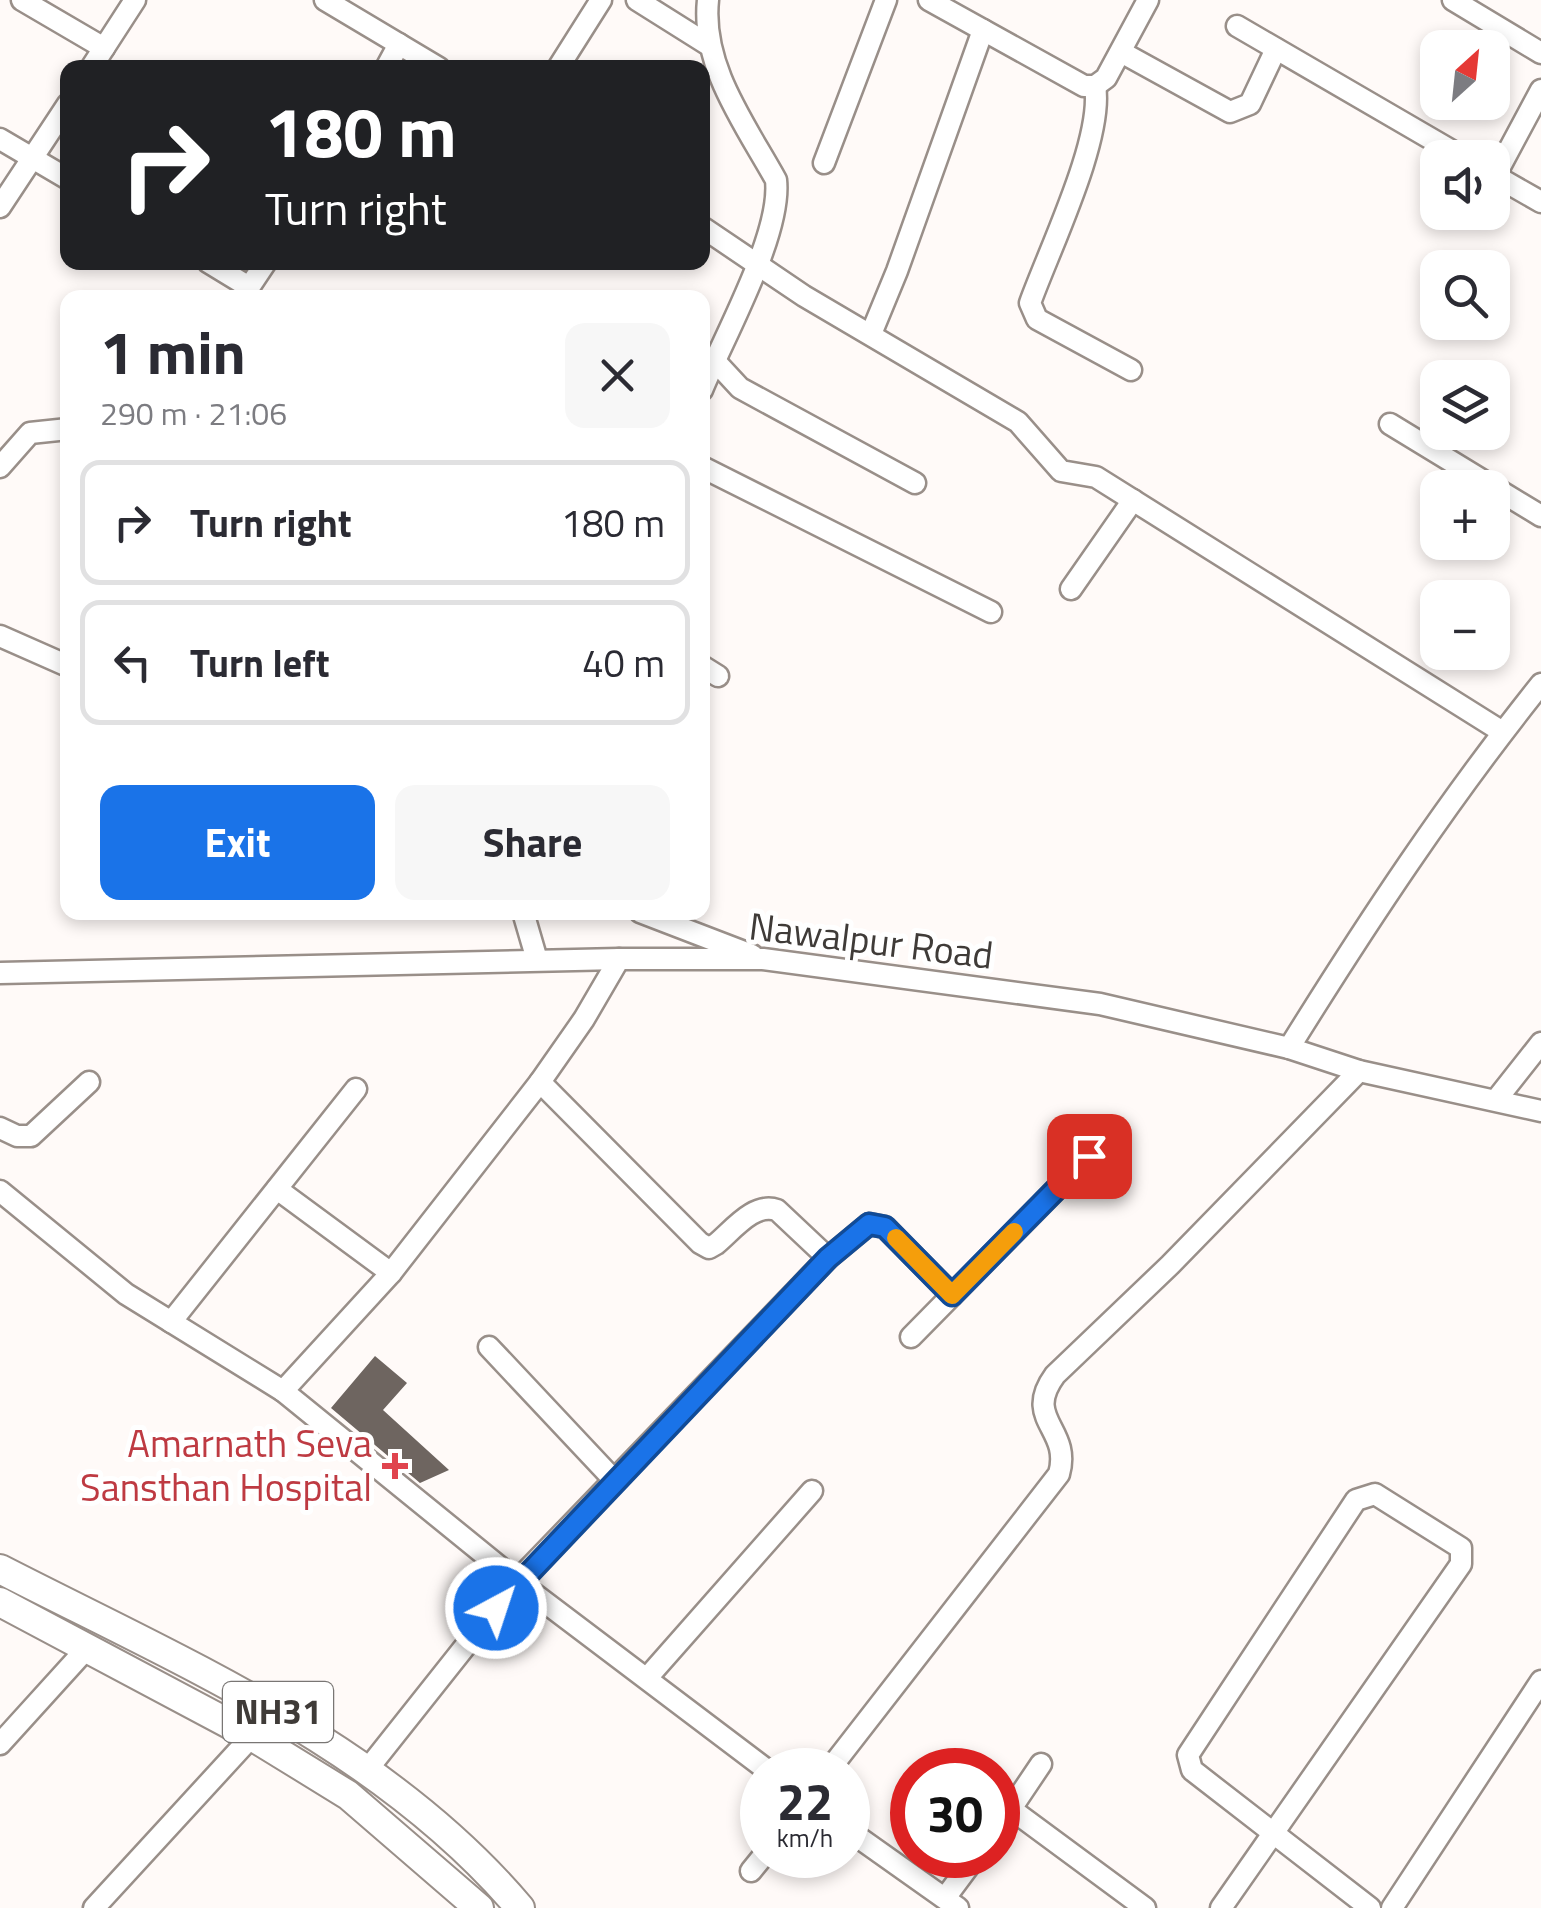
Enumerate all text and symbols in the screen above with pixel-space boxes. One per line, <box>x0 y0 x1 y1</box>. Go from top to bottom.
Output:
north arrow <box>1420 30 1510 120</box>
map controls <box>1420 30 1510 670</box>
text: 180 m <box>265 78 457 184</box>
icon: right <box>100 100 230 230</box>
button: sound <box>1420 140 1510 230</box>
text: Turn right <box>265 174 447 242</box>
button: search <box>1420 250 1510 340</box>
text: 1 min <box>100 306 246 397</box>
button: close <box>565 323 670 428</box>
button: layers <box>1420 360 1510 450</box>
text: 290 m · 21:06 <box>100 389 287 437</box>
button: + <box>1420 470 1510 560</box>
text: Turn right <box>190 494 352 552</box>
text: 180 m <box>561 494 665 552</box>
icon: right <box>105 495 160 550</box>
button: − <box>1420 580 1510 670</box>
text: Turn left <box>190 634 330 692</box>
text: 40 m <box>582 634 665 692</box>
icon: left <box>105 635 160 690</box>
button: Exit <box>100 785 375 900</box>
button: Share <box>395 785 670 900</box>
street label: Nawalpur Road <box>746 896 996 984</box>
pin <box>1047 1114 1132 1199</box>
icon: arrive <box>1062 1129 1117 1184</box>
place label: Amarnath Seva Sansthan Hospital <box>80 1414 372 1516</box>
marker: Amarnath Seva Sansthan Hospital <box>382 1453 408 1479</box>
position arrow <box>444 1556 548 1660</box>
road number: NH31 <box>223 1682 333 1742</box>
speed limit sign: 30 <box>890 1748 1020 1878</box>
text: 22 <box>777 1763 833 1839</box>
text: km/h <box>777 1819 833 1857</box>

